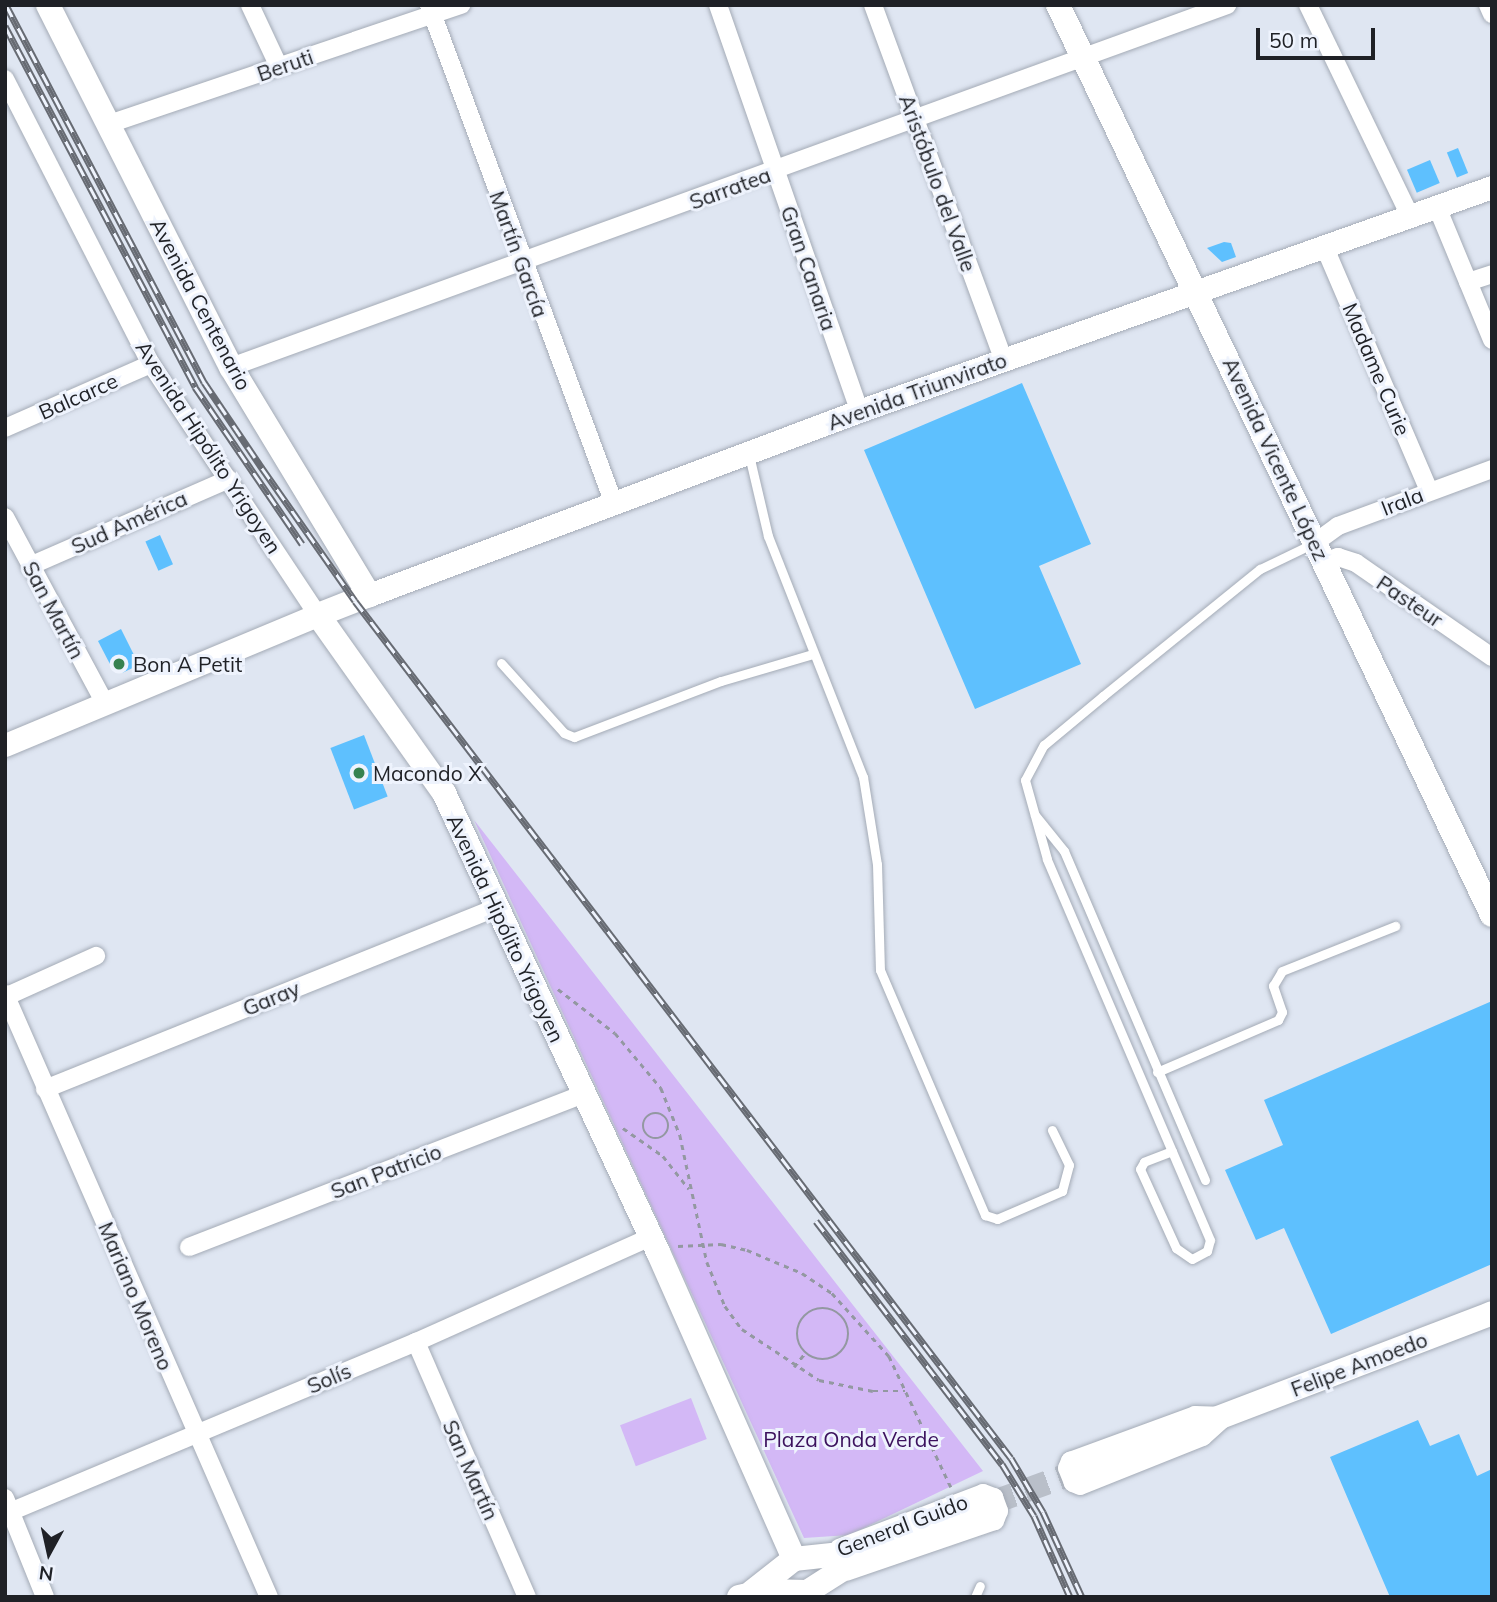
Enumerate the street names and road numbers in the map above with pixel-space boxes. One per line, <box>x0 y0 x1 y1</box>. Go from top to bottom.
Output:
street label: Beruti <box>254 44 316 86</box>
street label: Aristóbulo del Valle <box>894 91 982 275</box>
street label: Sarratea <box>686 162 774 214</box>
street label: Martín García <box>485 188 553 320</box>
street label: Gran Canaria <box>776 202 842 334</box>
street label: Avenida Centenario <box>145 214 257 394</box>
street label: Madame Curie <box>1338 299 1416 439</box>
street label: Avenida Hipólito Yrigoyen <box>131 336 287 558</box>
street label: Avenida Triunvirato <box>824 347 1010 435</box>
street label: Avenida Vicente López <box>1218 353 1334 565</box>
street label: Balcarce <box>35 367 121 425</box>
street label: Irala <box>1377 482 1427 520</box>
street label: Sud América <box>67 485 191 559</box>
street label: San Martín <box>18 557 90 663</box>
street label: Pasteur <box>1372 570 1448 632</box>
street label: Avenida Hipólito Yrigoyen <box>442 810 570 1046</box>
street label: Garay <box>239 975 303 1021</box>
street label: San Patricio <box>327 1138 445 1204</box>
street label: Mariano Moreno <box>93 1218 179 1374</box>
street label: Felipe Amoedo <box>1287 1326 1431 1402</box>
street label: Solís <box>303 1358 355 1398</box>
street label: San Martín <box>438 1416 504 1524</box>
street label: General Guido <box>833 1488 971 1562</box>

